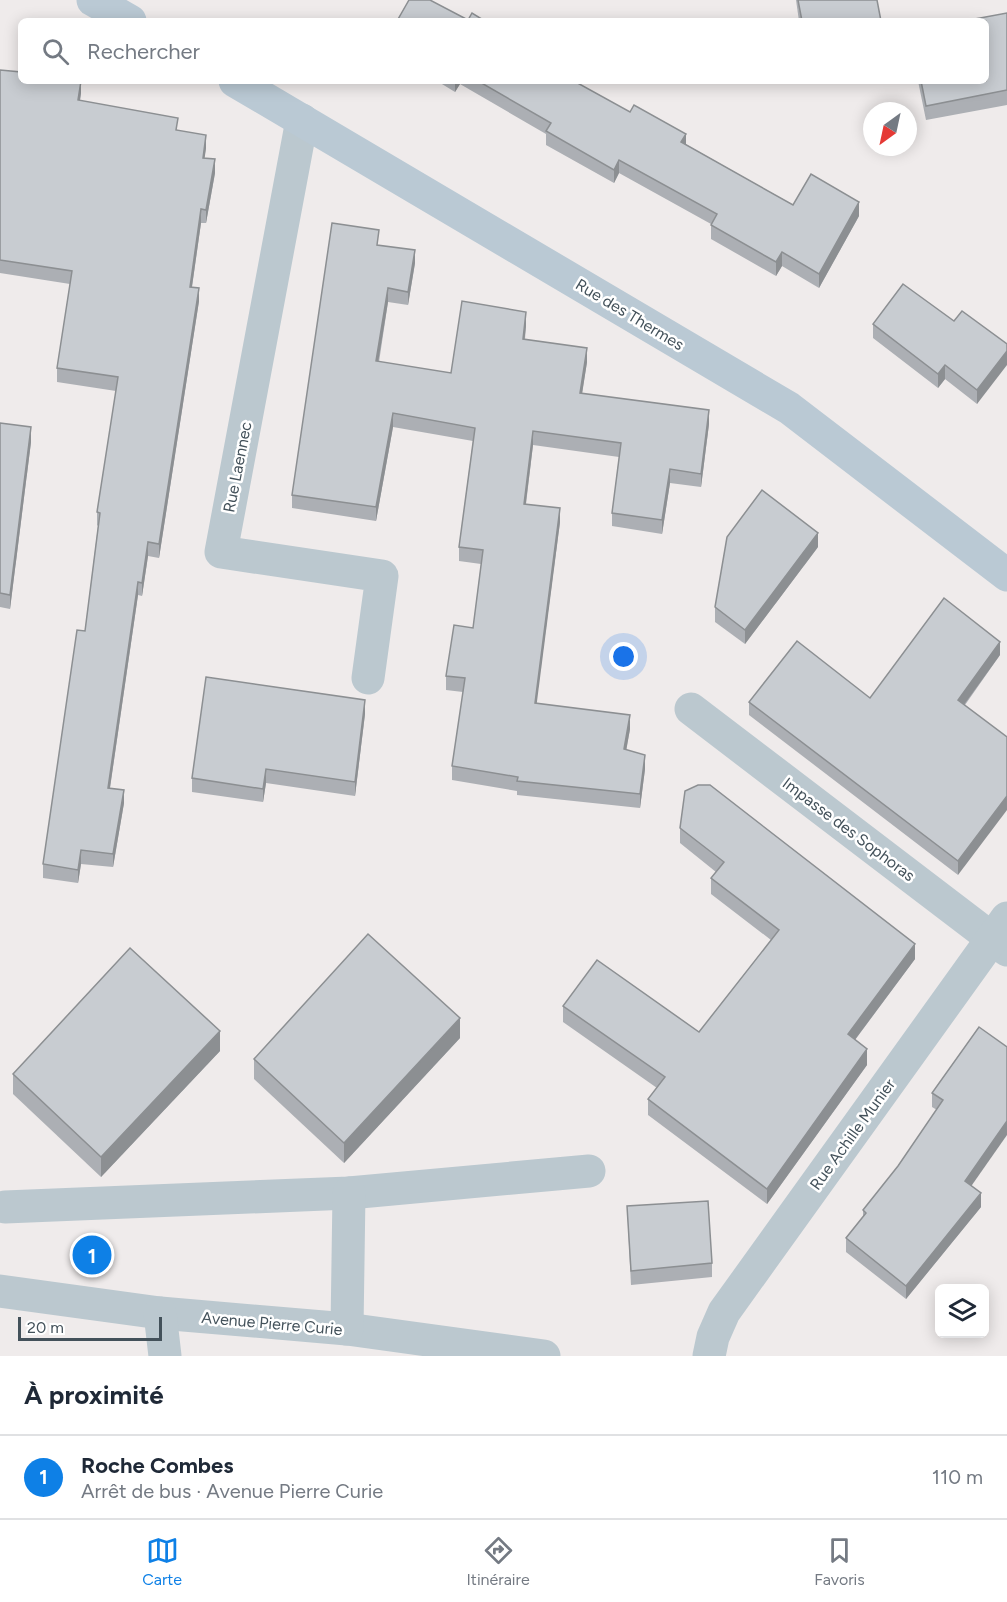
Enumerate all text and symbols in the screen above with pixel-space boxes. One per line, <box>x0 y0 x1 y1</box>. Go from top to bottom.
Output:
search box <box>18 18 989 84</box>
icon: search <box>39 35 72 68</box>
text: Rechercher <box>87 38 200 65</box>
north arrow <box>863 102 917 156</box>
street label: Rue des Thermes <box>572 275 687 354</box>
street label: Rue Laennec <box>219 420 256 514</box>
your location <box>609 642 638 671</box>
street label: Impasse des Sophoras <box>779 774 919 885</box>
street label: Rue Achille Munier <box>806 1075 899 1194</box>
pin: 1 <box>72 1232 112 1278</box>
map controls <box>935 1284 989 1338</box>
button: layers <box>935 1284 989 1338</box>
street label: Avenue Pierre Curie <box>201 1308 344 1339</box>
scale bar <box>18 1314 162 1342</box>
text: 20 m <box>27 1318 64 1337</box>
text: À proximité <box>24 1379 164 1411</box>
text: Roche Combes <box>81 1452 233 1479</box>
text: 1 <box>39 1465 48 1489</box>
text: 110 m <box>932 1465 983 1489</box>
text: Arrêt de bus · Avenue Pierre Curie <box>81 1479 383 1503</box>
tab: Carte <box>142 1534 182 1589</box>
tab: Itinéraire <box>467 1534 530 1589</box>
tab: Favoris <box>814 1534 865 1589</box>

